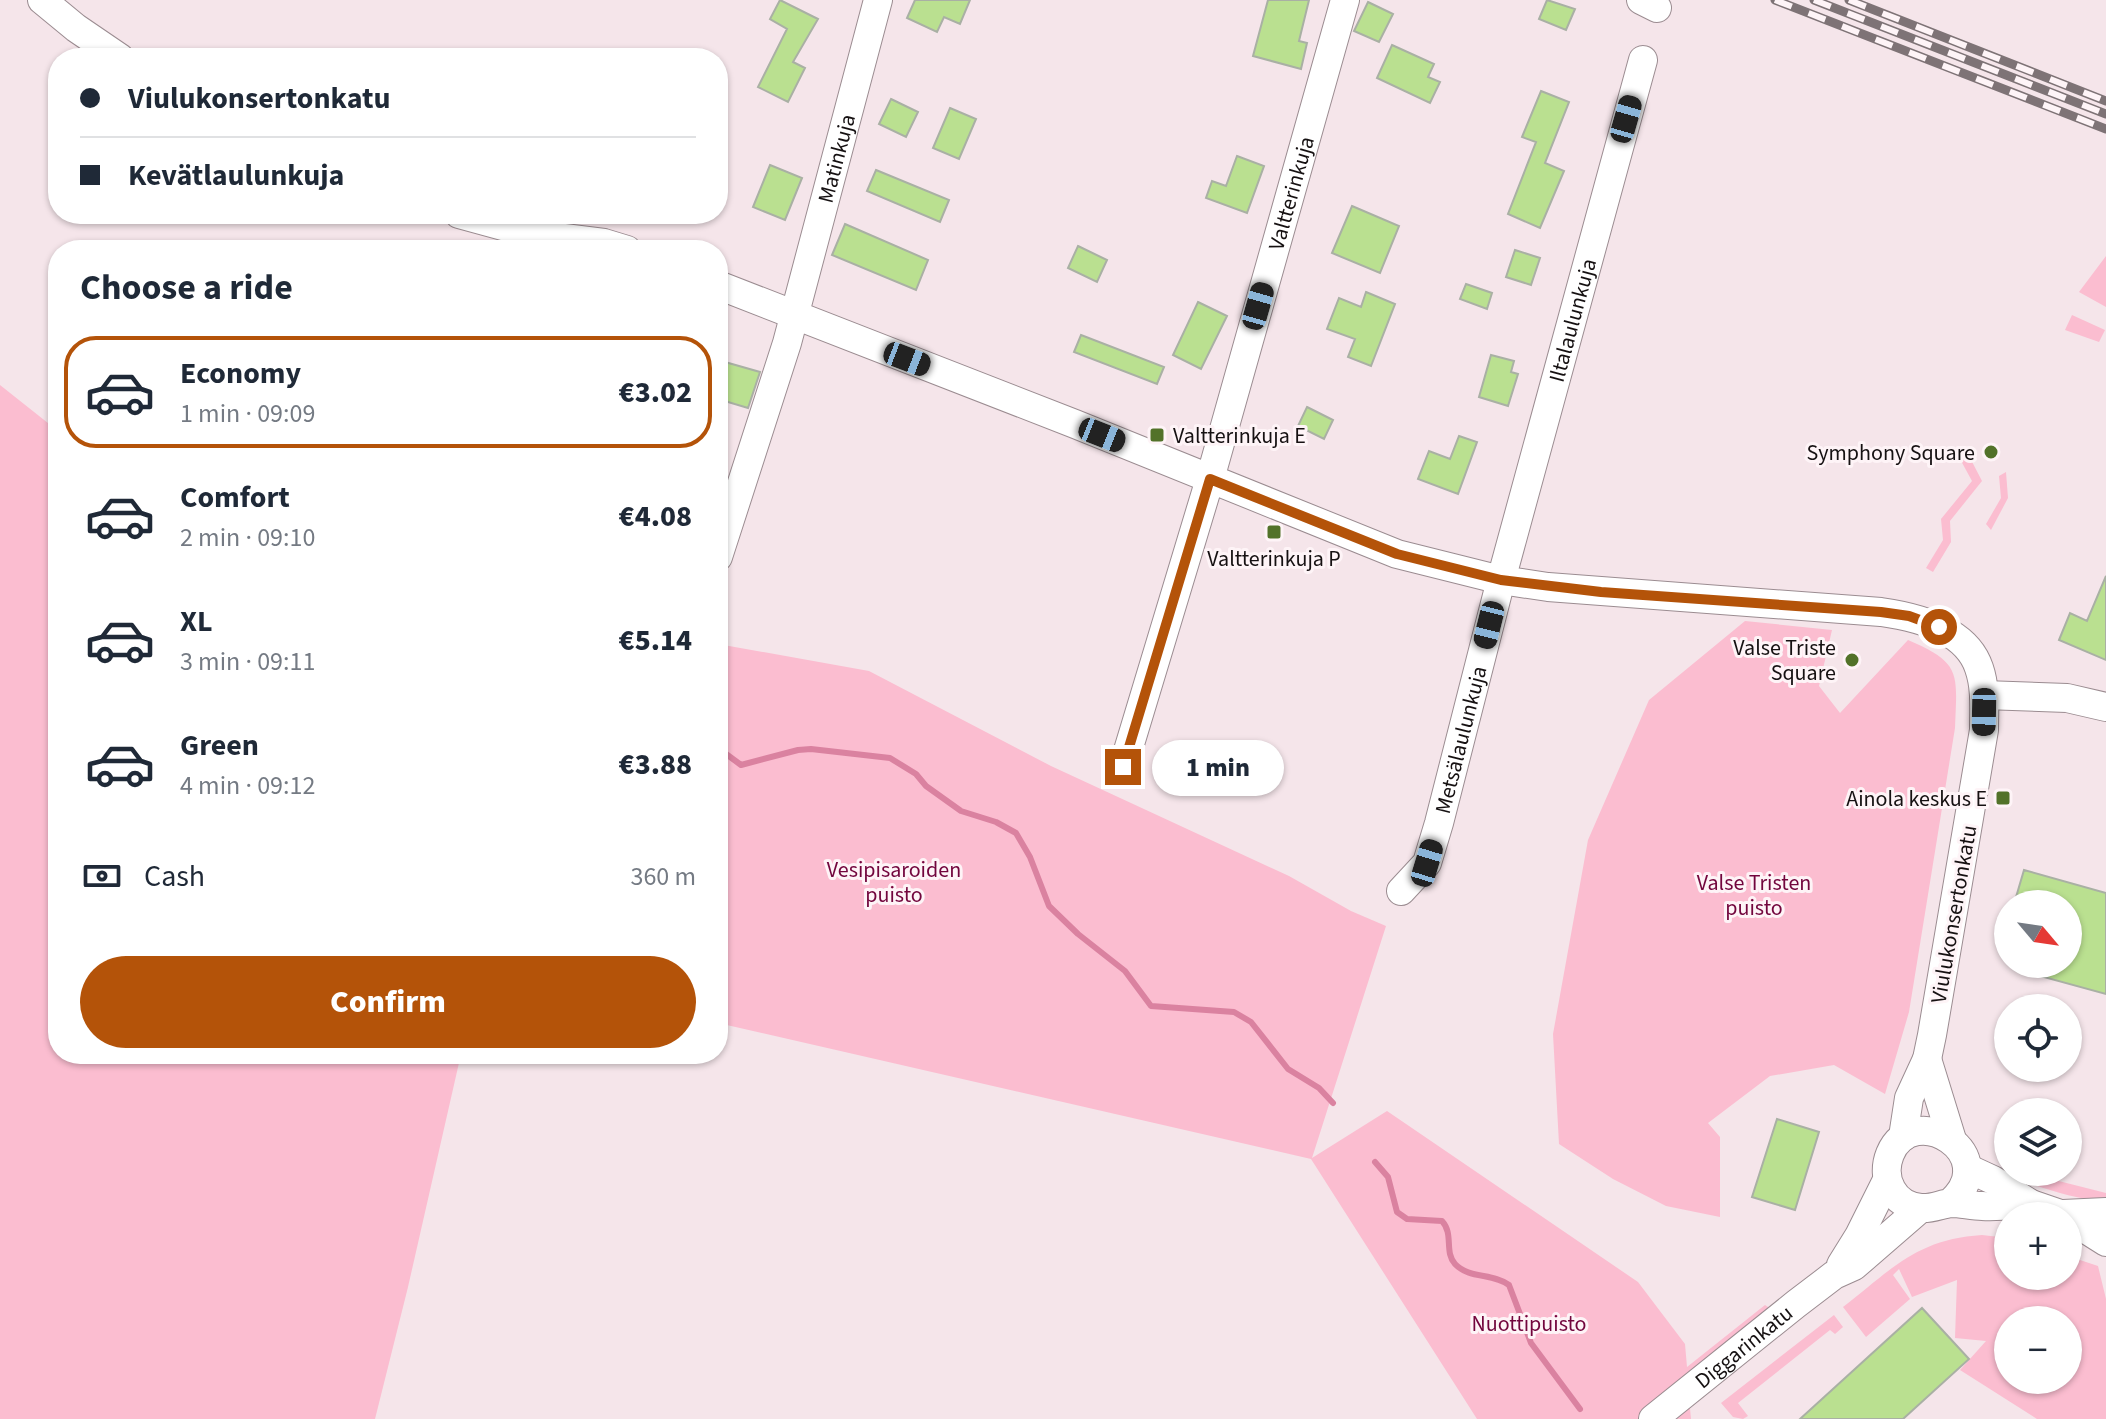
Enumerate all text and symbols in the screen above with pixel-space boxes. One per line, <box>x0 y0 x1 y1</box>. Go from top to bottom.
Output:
text: Viulukonsertonkatu <box>128 77 390 120</box>
car <box>1608 93 1644 145</box>
street label: Matinkuja <box>810 111 864 206</box>
street label: Valtterinkuja <box>1260 133 1323 254</box>
text: Kevätlaulunkuja <box>128 154 344 197</box>
street label: Iltalaulunkuja <box>1541 255 1605 386</box>
text: Choose a ride <box>80 262 293 313</box>
car <box>1240 280 1276 332</box>
car <box>880 339 934 379</box>
text: Economy <box>180 352 301 395</box>
icon: car <box>84 356 156 428</box>
text: €3.02 <box>619 371 692 414</box>
text: 1 min · 09:09 <box>180 395 315 432</box>
car <box>1075 415 1129 455</box>
place label: Valtterinkuja E <box>1173 420 1306 452</box>
marker: Valtterinkuja E <box>1148 426 1166 444</box>
place label: Symphony Square <box>1807 437 1975 469</box>
marker: Symphony Square <box>1982 443 2000 461</box>
text: Comfort <box>180 476 290 519</box>
icon: car <box>84 480 156 552</box>
text: €4.08 <box>619 495 692 538</box>
text: 2 min · 09:10 <box>180 519 315 556</box>
marker: Valtterinkuja P <box>1265 523 1283 541</box>
place label: Valtterinkuja P <box>1207 543 1341 575</box>
car <box>1472 599 1506 651</box>
text: XL <box>180 600 213 643</box>
icon: car <box>84 604 156 676</box>
route start <box>1921 609 1957 645</box>
text: €5.14 <box>619 619 692 662</box>
place label: Valse Triste Square <box>1733 632 1836 689</box>
text: 3 min · 09:11 <box>180 643 315 680</box>
marker: Valse Triste Square <box>1843 651 1861 669</box>
street label: Metsälaulunkuja <box>1427 662 1495 817</box>
car <box>1972 688 1996 736</box>
text: Green <box>180 724 259 767</box>
icon: car <box>84 728 156 800</box>
callout: 1 min <box>1151 739 1283 795</box>
text: €3.88 <box>619 743 692 786</box>
route end <box>1105 749 1141 785</box>
text: 1 min <box>1186 749 1250 786</box>
text: 4 min · 09:12 <box>180 767 315 804</box>
place label: Ainola keskus E <box>1846 783 1987 815</box>
marker: Ainola keskus E <box>1994 789 2012 807</box>
street label: Viulukonsertonkatu <box>1923 823 1985 1006</box>
car <box>1409 837 1445 889</box>
icon: cash <box>80 854 124 898</box>
park label: Vesipisaroiden puisto <box>827 854 961 911</box>
text: Cash <box>144 855 205 898</box>
text: 360 m <box>630 858 696 895</box>
park label: Valse Tristen puisto <box>1697 867 1811 924</box>
north arrow <box>1994 890 2082 978</box>
map controls <box>1994 890 2082 1394</box>
button: Confirm <box>80 956 696 1048</box>
button: locate <box>1994 994 2082 1082</box>
button: layers <box>1994 1098 2082 1186</box>
button: + <box>1994 1202 2082 1290</box>
street label: Diggarinkatu <box>1688 1298 1800 1396</box>
button: − <box>1994 1306 2082 1394</box>
park label: Nuottipuisto <box>1471 1308 1587 1340</box>

